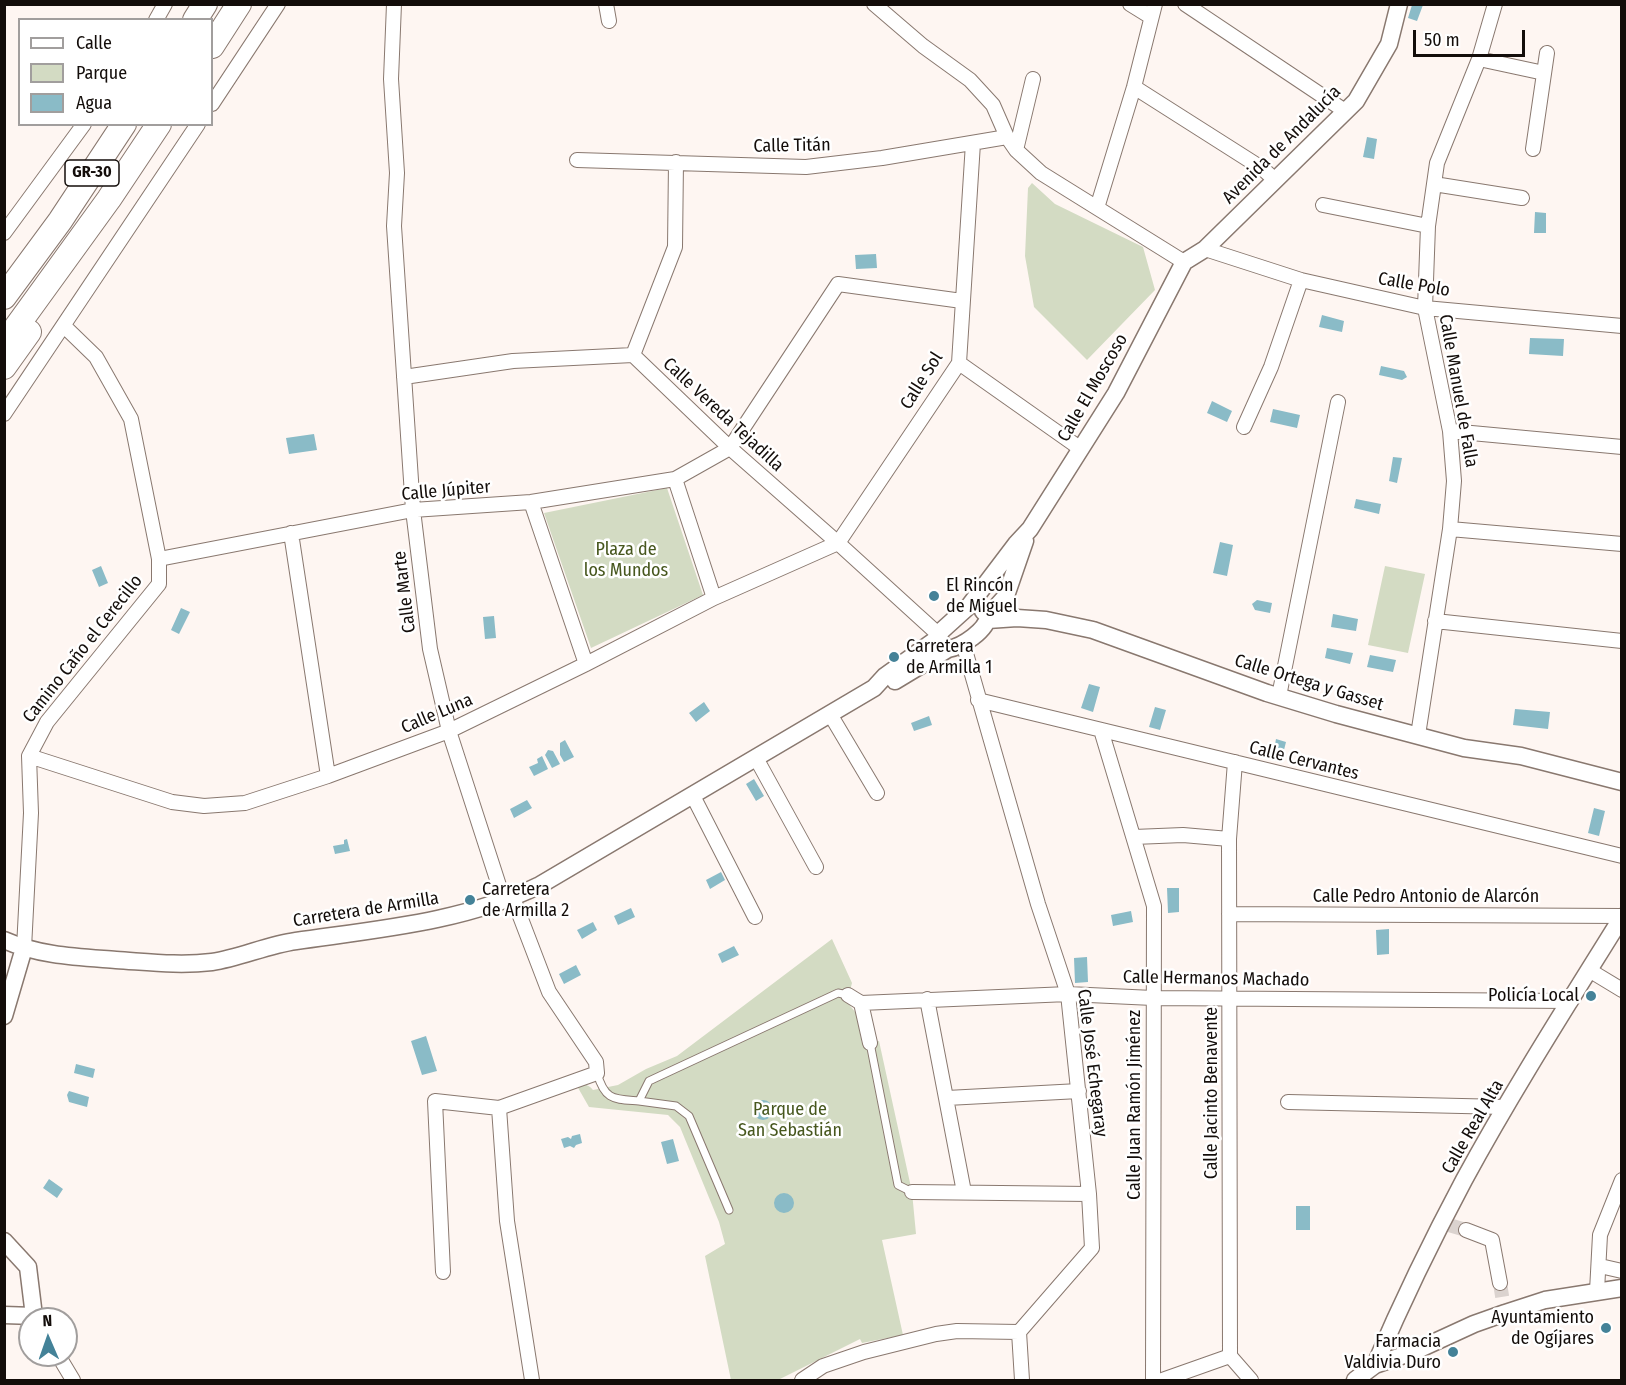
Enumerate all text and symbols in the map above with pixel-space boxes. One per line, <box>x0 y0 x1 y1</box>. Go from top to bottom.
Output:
legend <box>18 18 213 126</box>
scale bar <box>1416 18 1528 56</box>
text: 50 m <box>1424 29 1460 51</box>
text: Calle <box>76 32 112 54</box>
text: Parque <box>76 62 127 84</box>
street label: Avenida de Andalucía <box>1218 81 1346 209</box>
text: Agua <box>76 92 112 114</box>
street label: Calle Titán <box>753 135 831 157</box>
road number: GR-30 <box>65 160 119 186</box>
street label: Calle Polo <box>1376 268 1452 302</box>
street label: Calle Manuel de Falla <box>1434 313 1482 469</box>
street label: Calle El Moscoso <box>1053 330 1133 446</box>
street label: Calle Sol <box>896 348 948 414</box>
street label: Calle Vereda Tejadilla <box>658 354 788 476</box>
street label: Calle Júpiter <box>401 476 491 506</box>
park label: Plaza de los Mundos <box>584 539 668 582</box>
street label: Calle Marte <box>389 550 421 634</box>
street label: Camino Caño el Cerecillo <box>19 571 147 727</box>
place label: El Rincón de Miguel <box>946 575 1017 618</box>
marker: El Rincón de Miguel <box>927 589 941 603</box>
place label: Carretera de Armilla 1 <box>906 636 992 678</box>
marker: Carretera de Armilla 1 <box>887 650 901 664</box>
street label: Calle Ortega y Gasset <box>1232 650 1386 716</box>
street label: Calle Luna <box>398 689 476 739</box>
street label: Calle Cervantes <box>1247 737 1361 785</box>
place label: Carretera de Armilla 2 <box>482 879 569 922</box>
street label: Calle Pedro Antonio de Alarcón <box>1313 886 1539 908</box>
street label: Carretera de Armilla <box>292 888 440 932</box>
marker: Carretera de Armilla 2 <box>463 893 477 907</box>
street label: Calle Hermanos Machado <box>1123 967 1309 991</box>
place label: Policía Local <box>1488 985 1579 1007</box>
street label: Calle José Echegaray <box>1072 988 1112 1138</box>
marker: Policía Local <box>1584 989 1598 1003</box>
street label: Calle Jacinto Benavente <box>1201 1007 1223 1179</box>
street label: Calle Juan Ramón Jiménez <box>1124 1010 1146 1200</box>
street label: Calle Real Alta <box>1437 1076 1509 1178</box>
park label: Parque de San Sebastián <box>738 1099 842 1142</box>
north arrow <box>18 1307 78 1367</box>
place label: Ayuntamiento de Ogíjares <box>1491 1307 1594 1350</box>
text: N <box>42 1311 53 1330</box>
marker: Ayuntamiento de Ogíjares <box>1599 1321 1613 1335</box>
place label: Farmacia Valdivia Duro <box>1344 1331 1441 1374</box>
marker: Farmacia Valdivia Duro <box>1446 1345 1460 1359</box>

